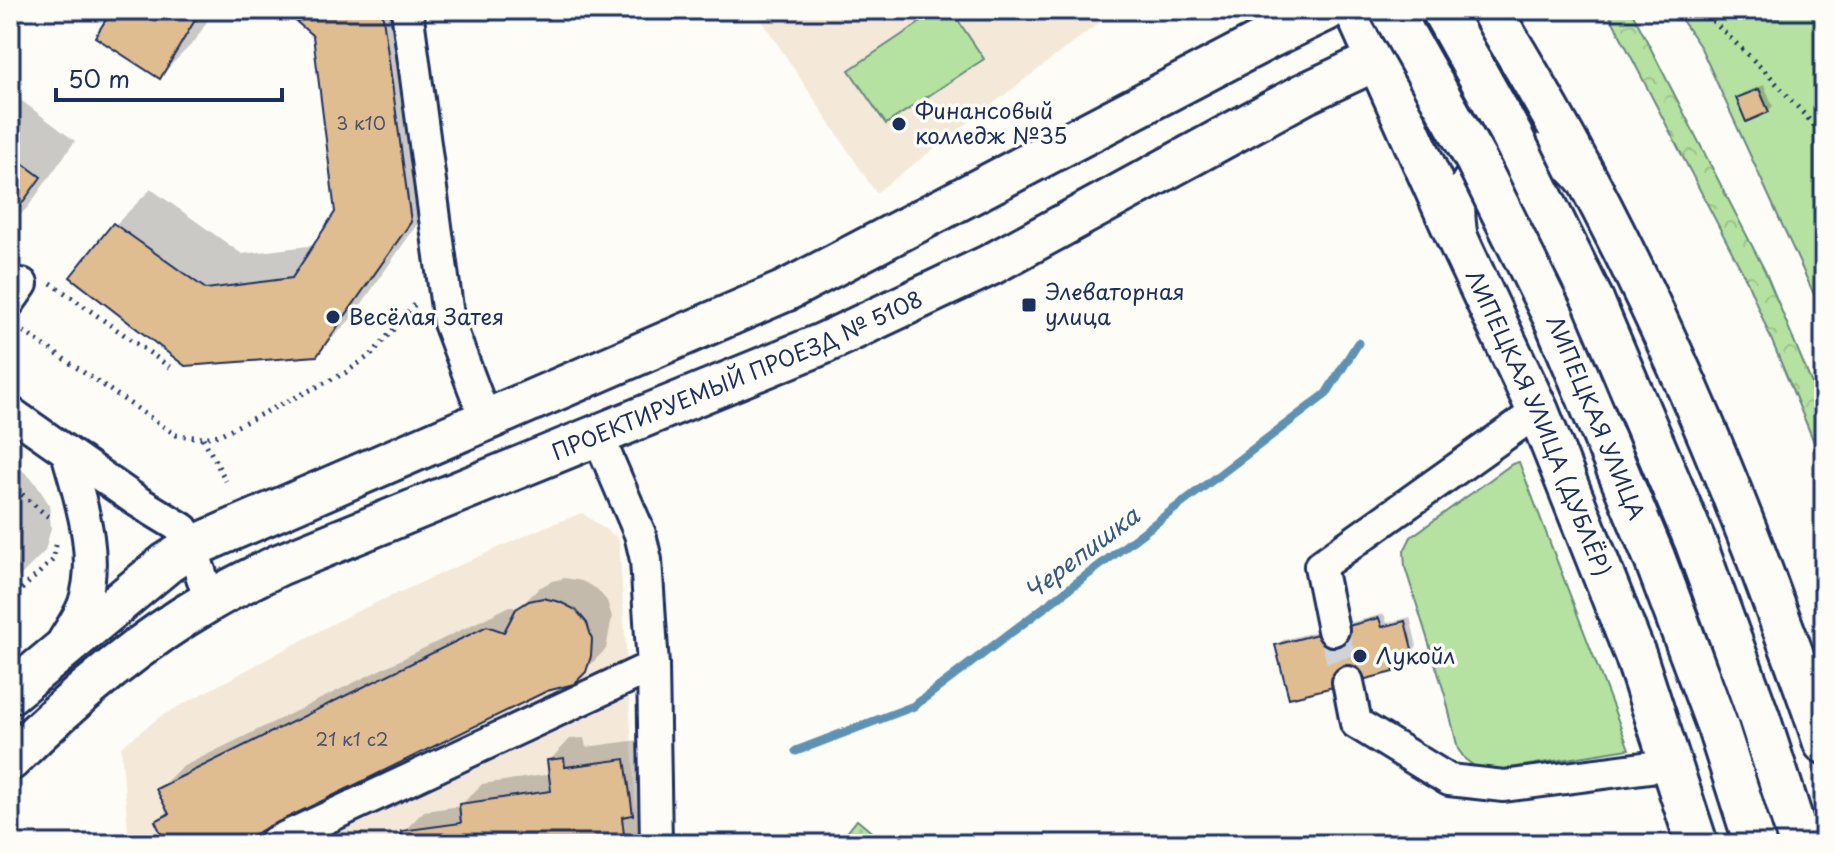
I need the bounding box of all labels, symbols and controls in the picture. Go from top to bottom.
scale bar [56,52,282,102]
text: 50 m [68,60,130,96]
place label: Финансовый колледж №35 [915,93,1067,151]
house number: 3 к10 [336,109,386,136]
marker: Финансовый колледж №35 [890,115,908,133]
street label: ЛИПЕЦКАЯ УЛИЦА (ДУБЛЁР) [1459,264,1620,581]
place label: Элеваторная улица [1045,274,1185,332]
street label: ПРОЕКТИРУЕМЫЙ ПРОЕЗД № 5108 [546,281,927,467]
marker: Элеваторная улица [1020,296,1038,314]
place label: Весёлая Затея [349,299,504,332]
marker: Весёлая Затея [324,308,342,326]
street label: ЛИПЕЦКАЯ УЛИЦА [1540,310,1655,524]
water label: Черепишка [1016,496,1147,608]
place label: Лукойл [1376,638,1455,671]
marker: Лукойл [1351,647,1369,665]
house number: 21 к1 с2 [315,725,389,752]

